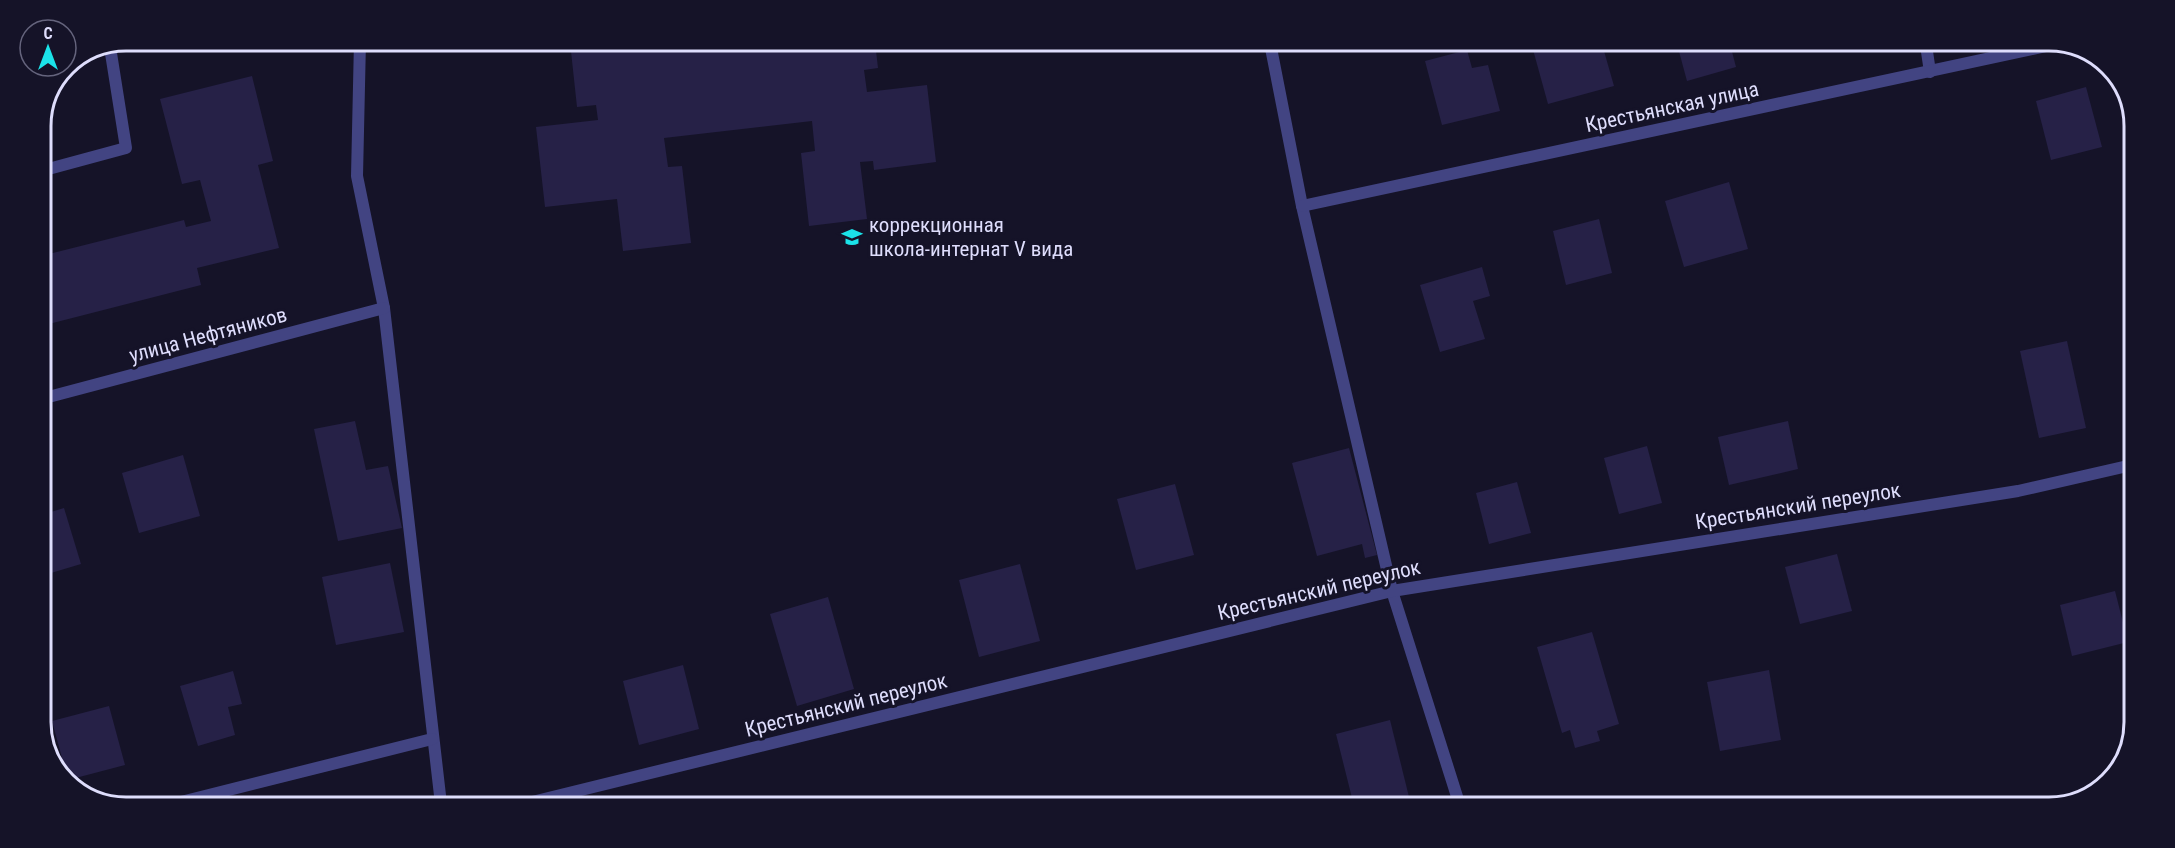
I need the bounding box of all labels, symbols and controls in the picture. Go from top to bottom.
north arrow [18,18,78,78]
text: С [43,24,53,43]
street label: Крестьянская улица [1583,77,1761,137]
place label: коррекционная школа-интернат V вида [869,213,1073,261]
school or university icon: коррекционная школа-интернат V вида [840,225,864,249]
street label: улица Нефтяников [127,302,289,368]
street label: Крестьянский переулок [1694,478,1902,534]
street label: Крестьянский переулок [1215,555,1423,625]
street label: Крестьянский переулок [742,668,950,742]

